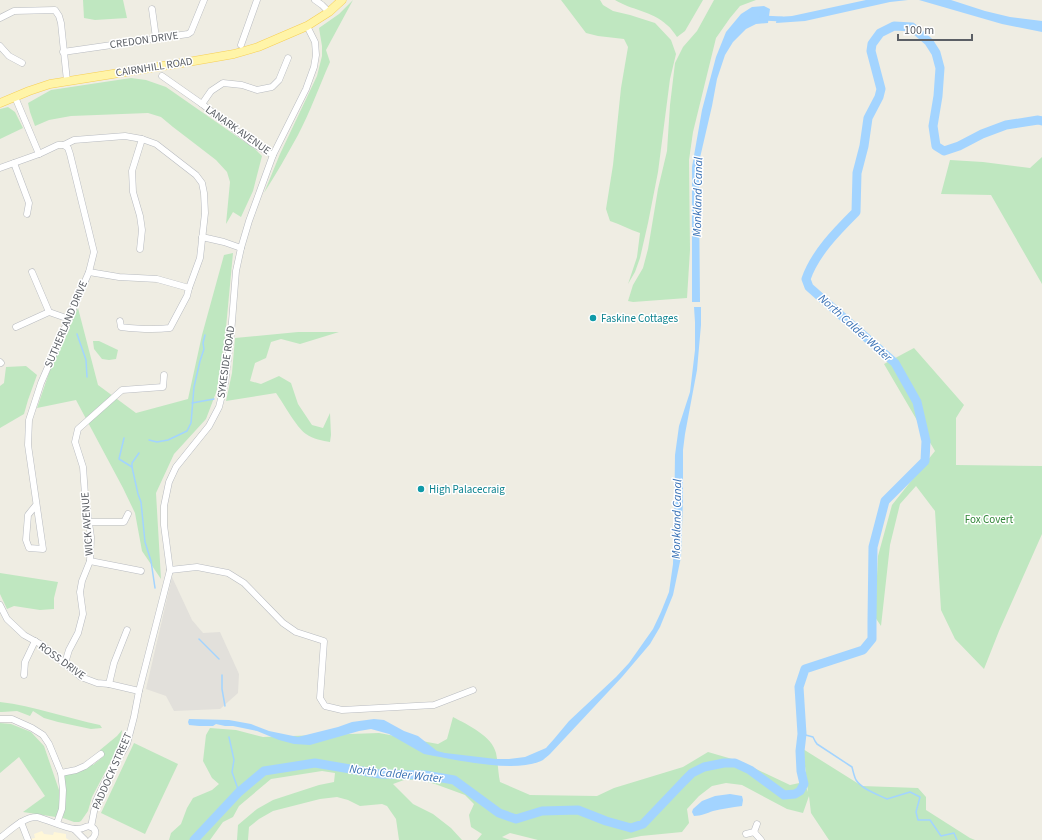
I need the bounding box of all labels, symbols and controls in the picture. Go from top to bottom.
scale bar [898,16,972,42]
text: 100 m [904,22,934,39]
street label: CREDON DRIVE [109,28,179,52]
street label: CAIRNHILL ROAD [114,53,194,80]
street label: LANARK AVENUE [202,102,274,158]
water label: Monkland Canal [689,157,707,237]
street label: SUTHERLAND DRIVE [41,278,91,370]
water label: North Calder Water [814,290,896,366]
place label: Faskine Cottages [601,311,678,326]
marker: Faskine Cottages [588,313,598,323]
street label: SYKESIDE ROAD [214,325,239,399]
water label: Monkland Canal [668,479,686,559]
place label: High Palacecraig [429,482,505,497]
marker: High Palacecraig [416,484,426,494]
street label: WICK AVENUE [77,492,97,556]
park label: Fox Covert [965,512,1014,527]
street label: ROSS DRIVE [35,639,89,683]
street label: PADDOCK STREET [88,730,136,812]
water label: North Calder Water [348,761,445,787]

